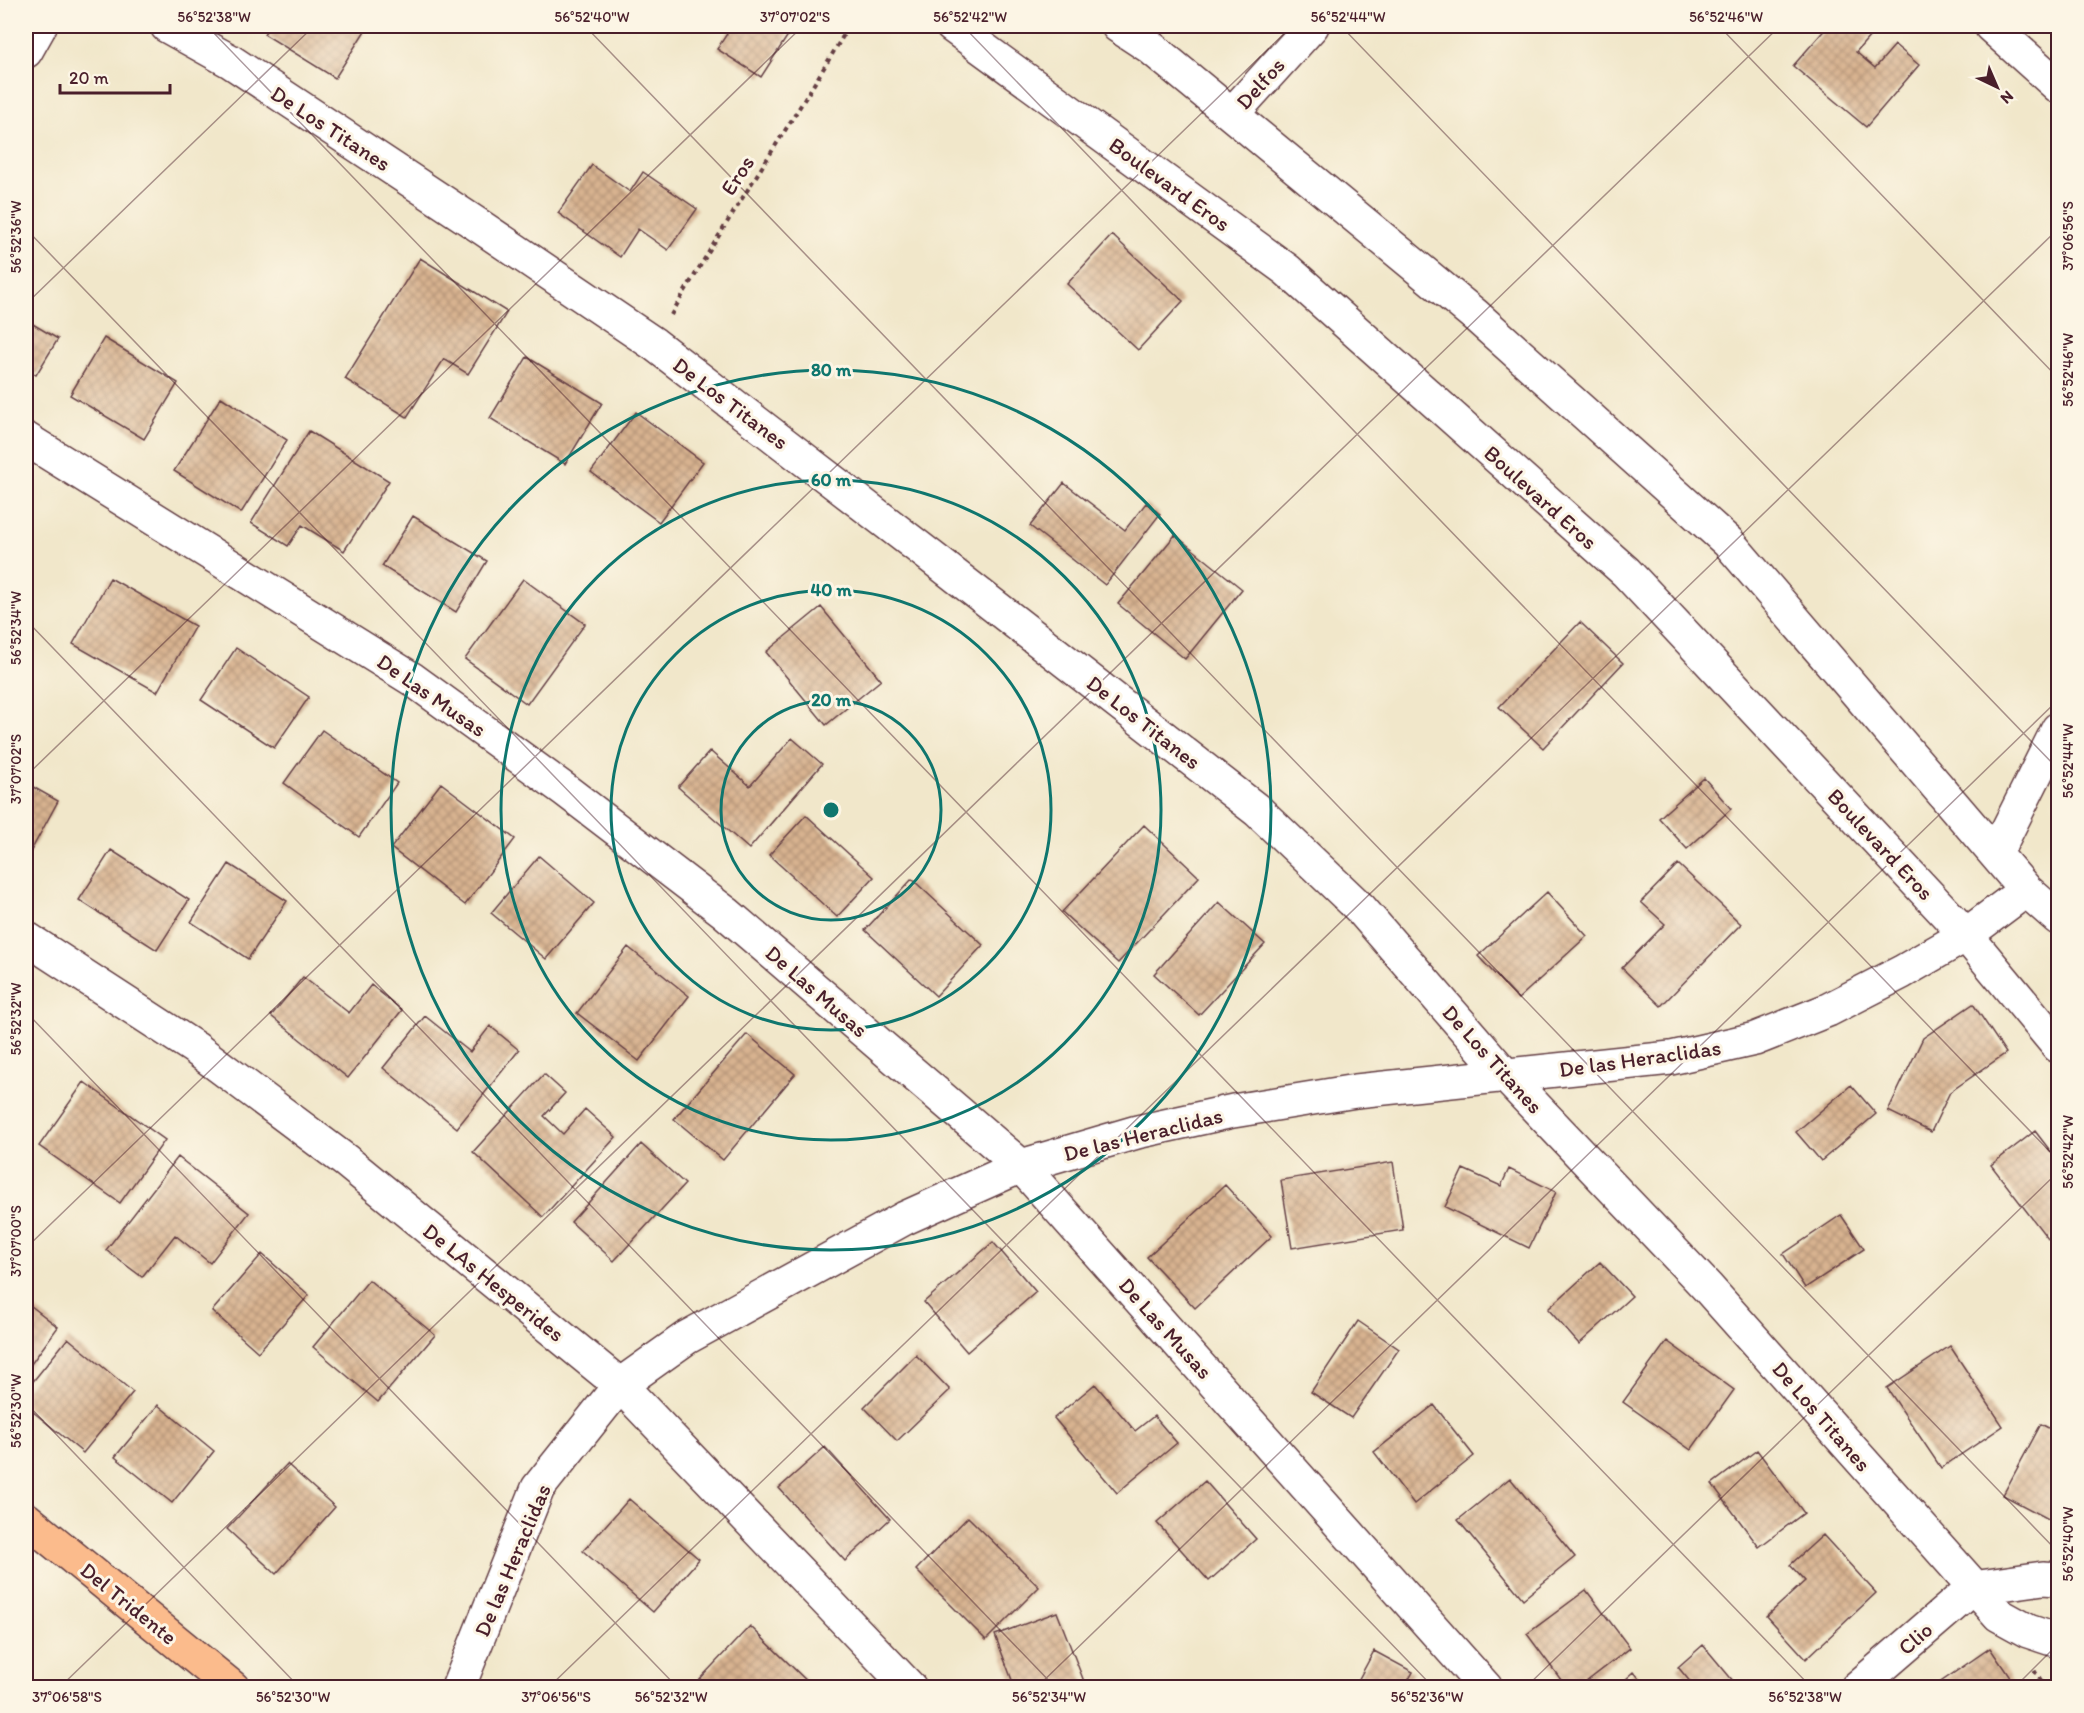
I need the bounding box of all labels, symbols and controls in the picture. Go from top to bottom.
text: 56°52'38"W [177,8,251,26]
text: 56°52'40"W [554,8,630,26]
text: 37°07'02"S [760,8,830,26]
text: 56°52'42"W [933,8,1007,26]
text: 56°52'44"W [1310,8,1386,26]
text: 56°52'46"W [1689,8,1763,26]
street label: Delfos [1230,52,1291,115]
scale bar [60,57,170,95]
north arrow [1967,57,2027,117]
text: 20 m [69,67,109,89]
street label: De Los Titanes [266,80,396,177]
text: N [1997,87,2018,108]
street label: Boulevard Eros [1104,131,1236,237]
street label: Eros [715,150,760,200]
text: 56°52'36"W [7,200,25,274]
text: 37°06'56"S [2059,201,2077,271]
text: 56°52'46"W [2059,333,2077,407]
street label: De Los Titanes [668,351,794,456]
text: 80 m [811,359,852,381]
street label: Boulevard Eros [1478,439,1603,555]
text: 60 m [811,469,852,491]
text: 40 m [810,579,852,601]
text: 56°52'34"W [7,591,25,665]
street label: De Las Musas [372,648,492,743]
street label: De Los Titanes [1081,669,1206,775]
text: 20 m [811,689,852,711]
text: 56°52'44"W [2059,723,2077,799]
text: 37°07'02"S [7,734,25,804]
street label: Boulevard Eros [1822,783,1939,906]
centre of rings [821,800,841,820]
street label: De Las Musas [760,939,874,1043]
text: 56°52'32"W [7,982,25,1056]
street label: De Los Titanes [1437,999,1549,1119]
street label: De las Heraclidas [1557,1034,1723,1083]
street label: De las Heraclidas [1061,1102,1226,1167]
text: 56°52'42"W [2059,1115,2077,1189]
text: 37°07'00"S [7,1205,25,1277]
street label: De LAs Hesperides [418,1217,570,1348]
street label: De Las Musas [1113,1272,1218,1385]
street label: De Los Titanes [1766,1356,1877,1477]
text: 56°52'30"W [7,1374,25,1448]
street label: De las Heraclidas [468,1480,557,1641]
text: 56°52'40"W [2059,1506,2077,1582]
street label: Del Tridente [75,1556,182,1650]
street label: Clio [1892,1616,1938,1661]
text: 37°06'58"S [32,1688,102,1706]
text: 56°52'30"W [256,1688,330,1706]
text: 37°06'56"S [521,1688,591,1706]
text: 56°52'32"W [634,1688,708,1706]
text: 56°52'34"W [1012,1688,1086,1706]
text: 56°52'36"W [1390,1688,1464,1706]
text: 56°52'38"W [1768,1688,1842,1706]

